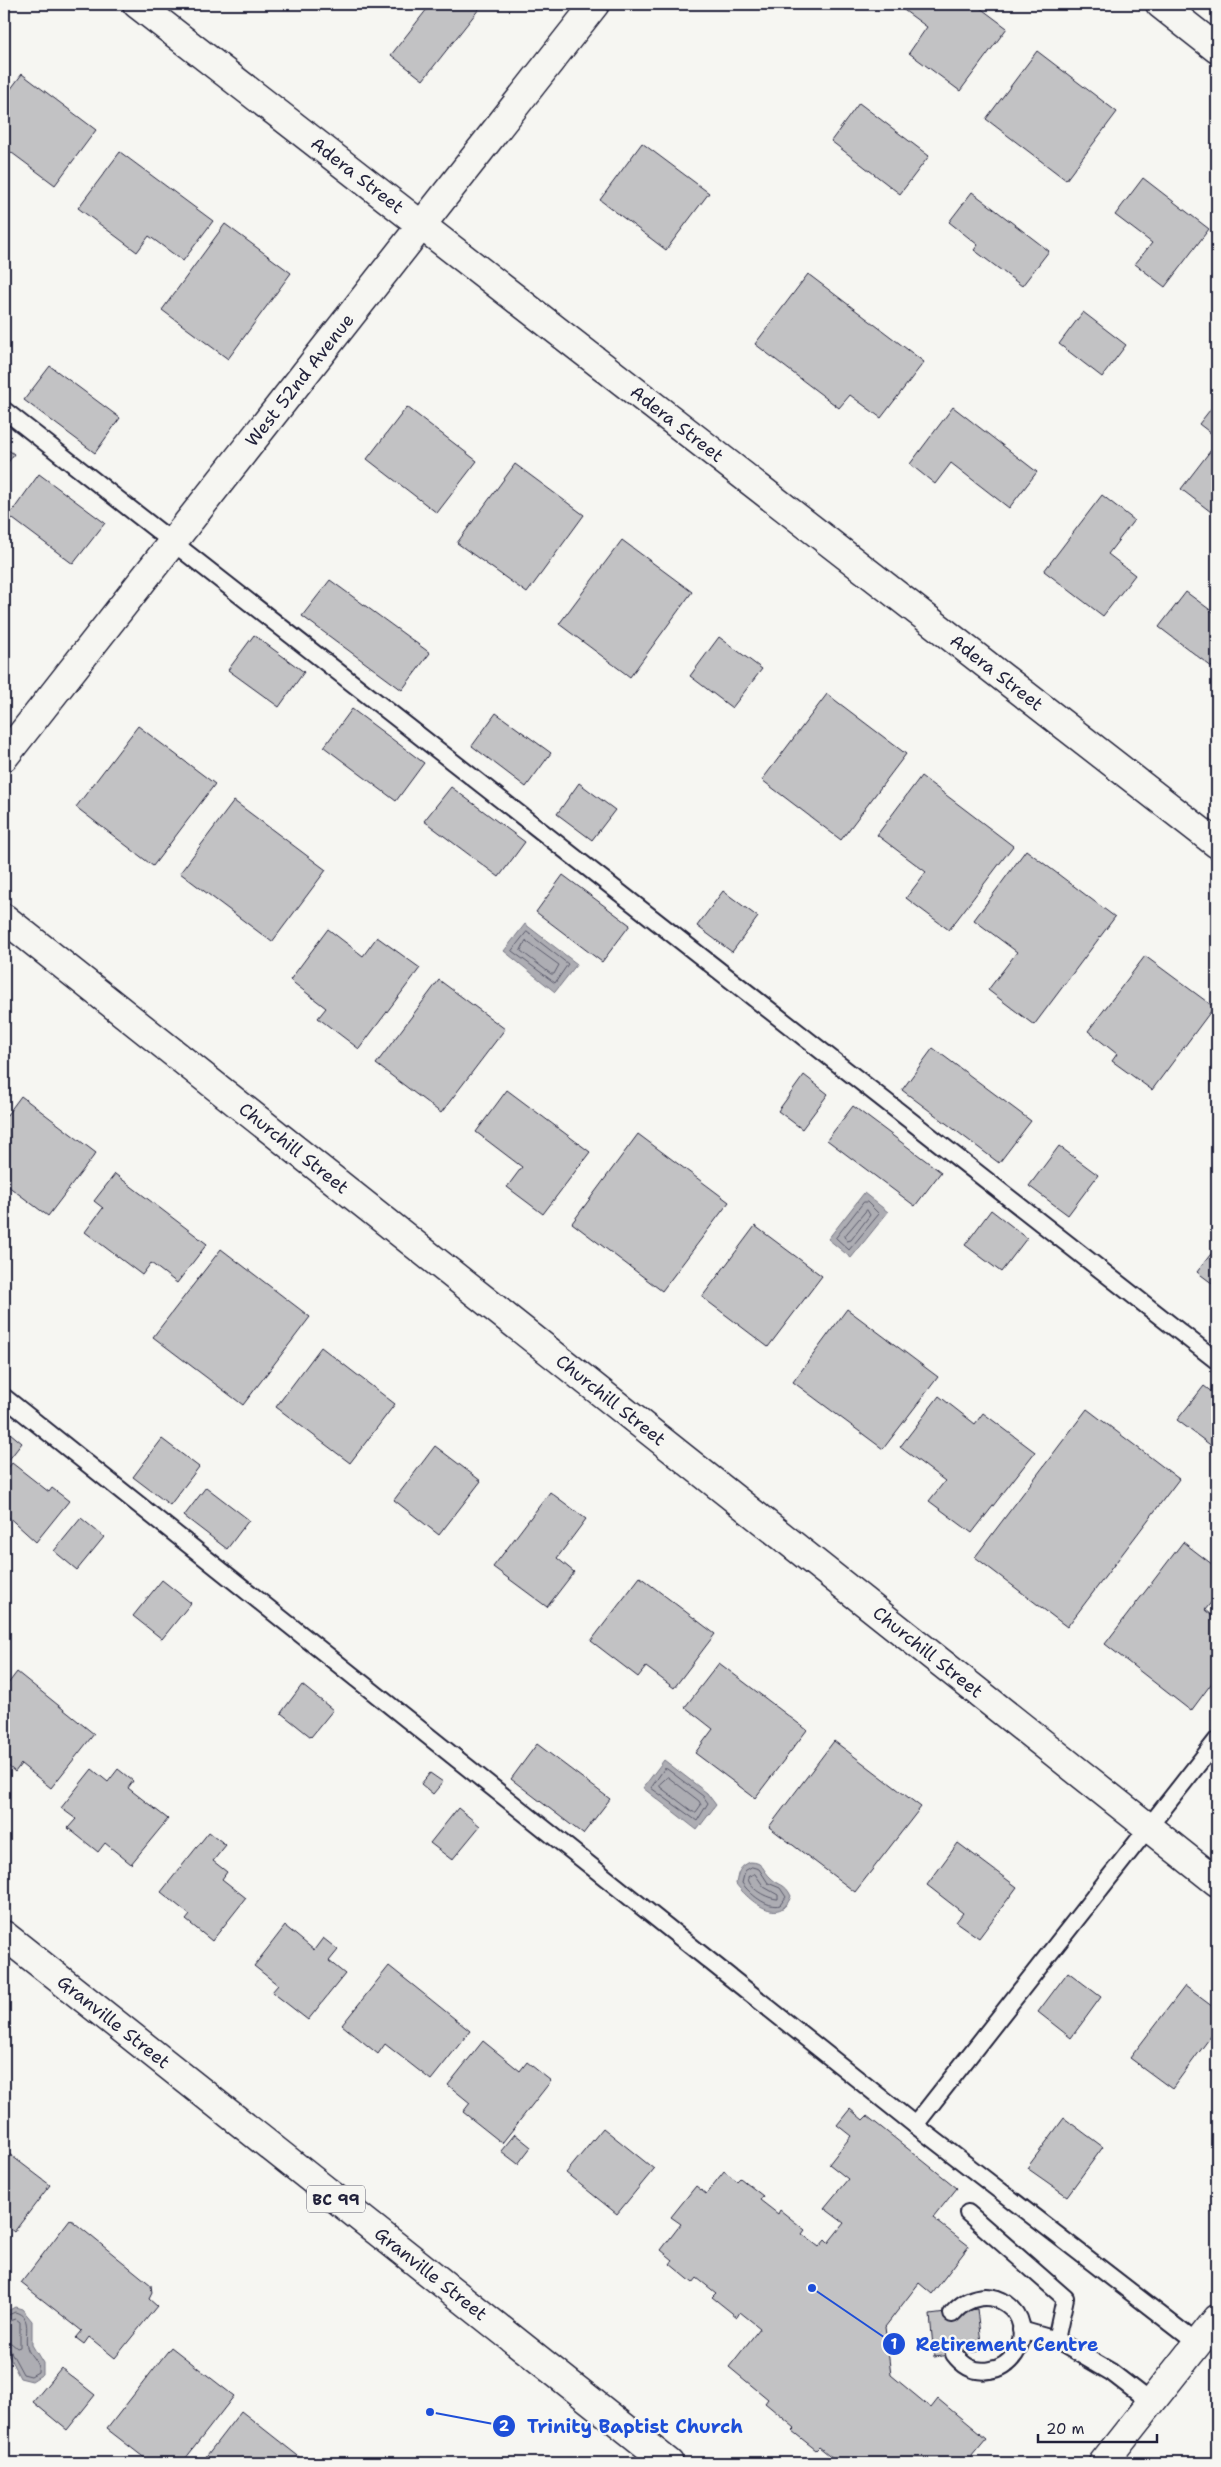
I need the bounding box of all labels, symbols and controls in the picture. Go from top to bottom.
street label: Adera Street [306,131,409,219]
street label: West 52nd Avenue [240,309,360,452]
street label: Adera Street [625,380,729,468]
street label: Adera Street [945,629,1048,716]
street label: Churchill Street [234,1097,354,1199]
street label: Churchill Street [551,1349,671,1451]
street label: Churchill Street [868,1601,988,1703]
street label: Granville Street [52,1970,175,2074]
road number: BC 99 [307,2186,365,2212]
street label: Granville Street [370,2222,492,2326]
callout: Retirement Centre [881,2327,1109,2361]
text: Retirement Centre [916,2332,1098,2357]
text: 1 [891,2334,898,2354]
callout: Trinity Baptist Church [492,2409,753,2443]
scale bar [1038,2412,1157,2444]
text: Trinity Baptist Church [527,2414,743,2439]
text: 2 [499,2416,510,2436]
text: 20 m [1046,2419,1085,2439]

